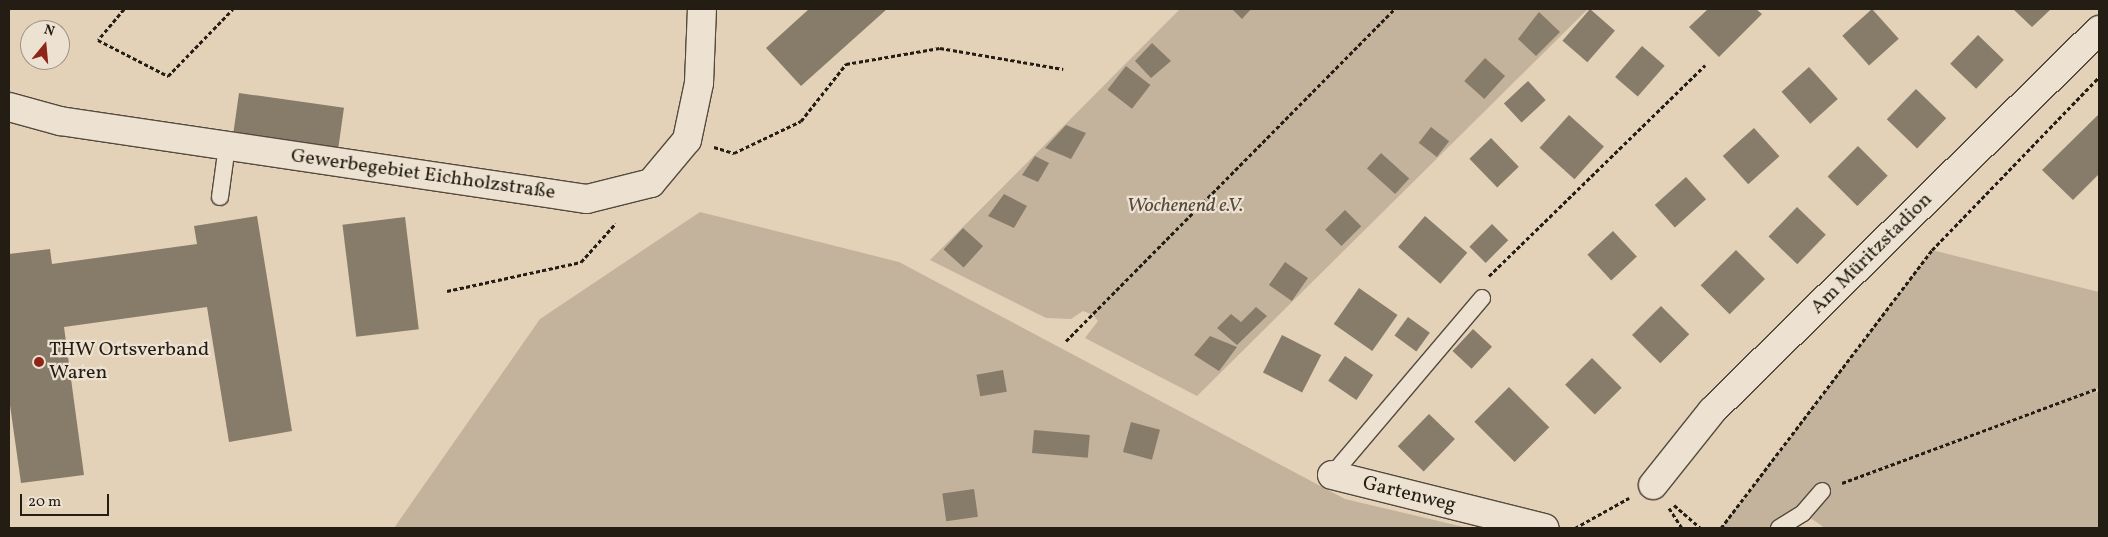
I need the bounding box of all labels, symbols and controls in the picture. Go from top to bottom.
north arrow [20,20,70,70]
text: N [42,21,57,42]
street label: Gewerbegebiet Eichholzstraße [289,145,557,205]
street label: Am Müritzstadion [1806,188,1938,320]
park label: Wochenend e.V. [1127,194,1243,218]
place label: THW Ortsverband Waren [49,339,210,386]
marker: THW Ortsverband Waren [33,356,45,368]
street label: Gartenweg [1360,472,1458,518]
scale bar [22,484,111,516]
text: 20 m [28,492,61,513]

